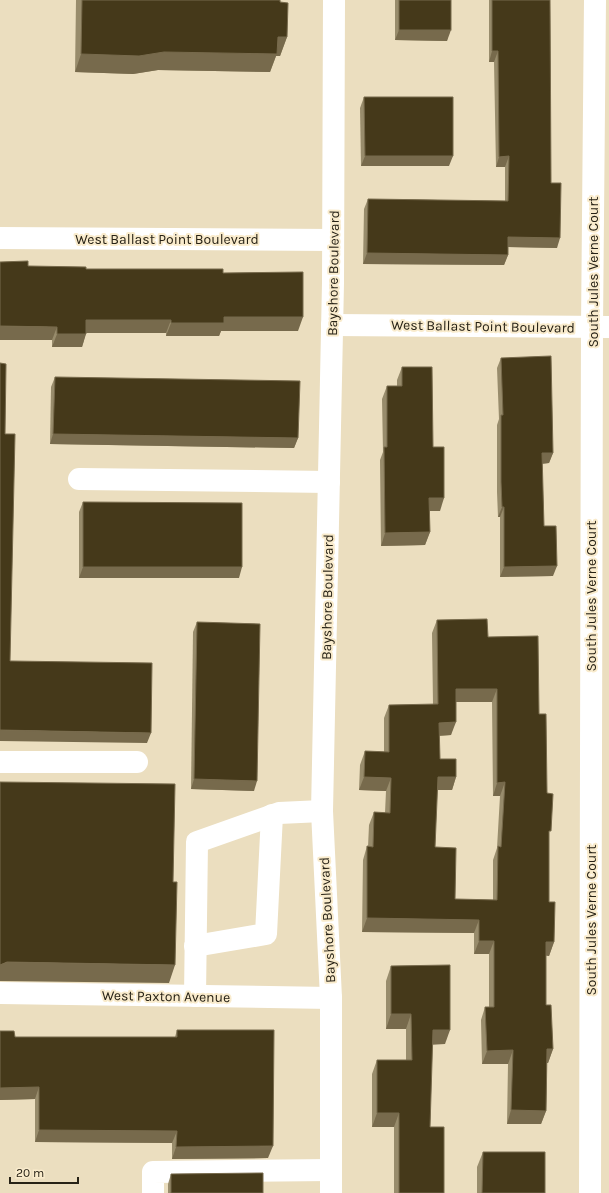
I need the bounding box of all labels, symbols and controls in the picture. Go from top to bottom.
street label: South Jules Verne Court [585,196,602,348]
street label: Bayshore Boulevard [324,210,343,336]
street label: West Ballast Point Boulevard [75,231,259,248]
street label: West Ballast Point Boulevard [391,316,575,337]
street label: South Jules Verne Court [583,520,600,672]
street label: Bayshore Boulevard [318,534,337,660]
street label: South Jules Verne Court [583,844,600,996]
street label: Bayshore Boulevard [316,857,339,983]
street label: West Paxton Avenue [102,987,230,1006]
scale bar [10,1159,78,1185]
text: 20 m [16,1166,44,1180]

